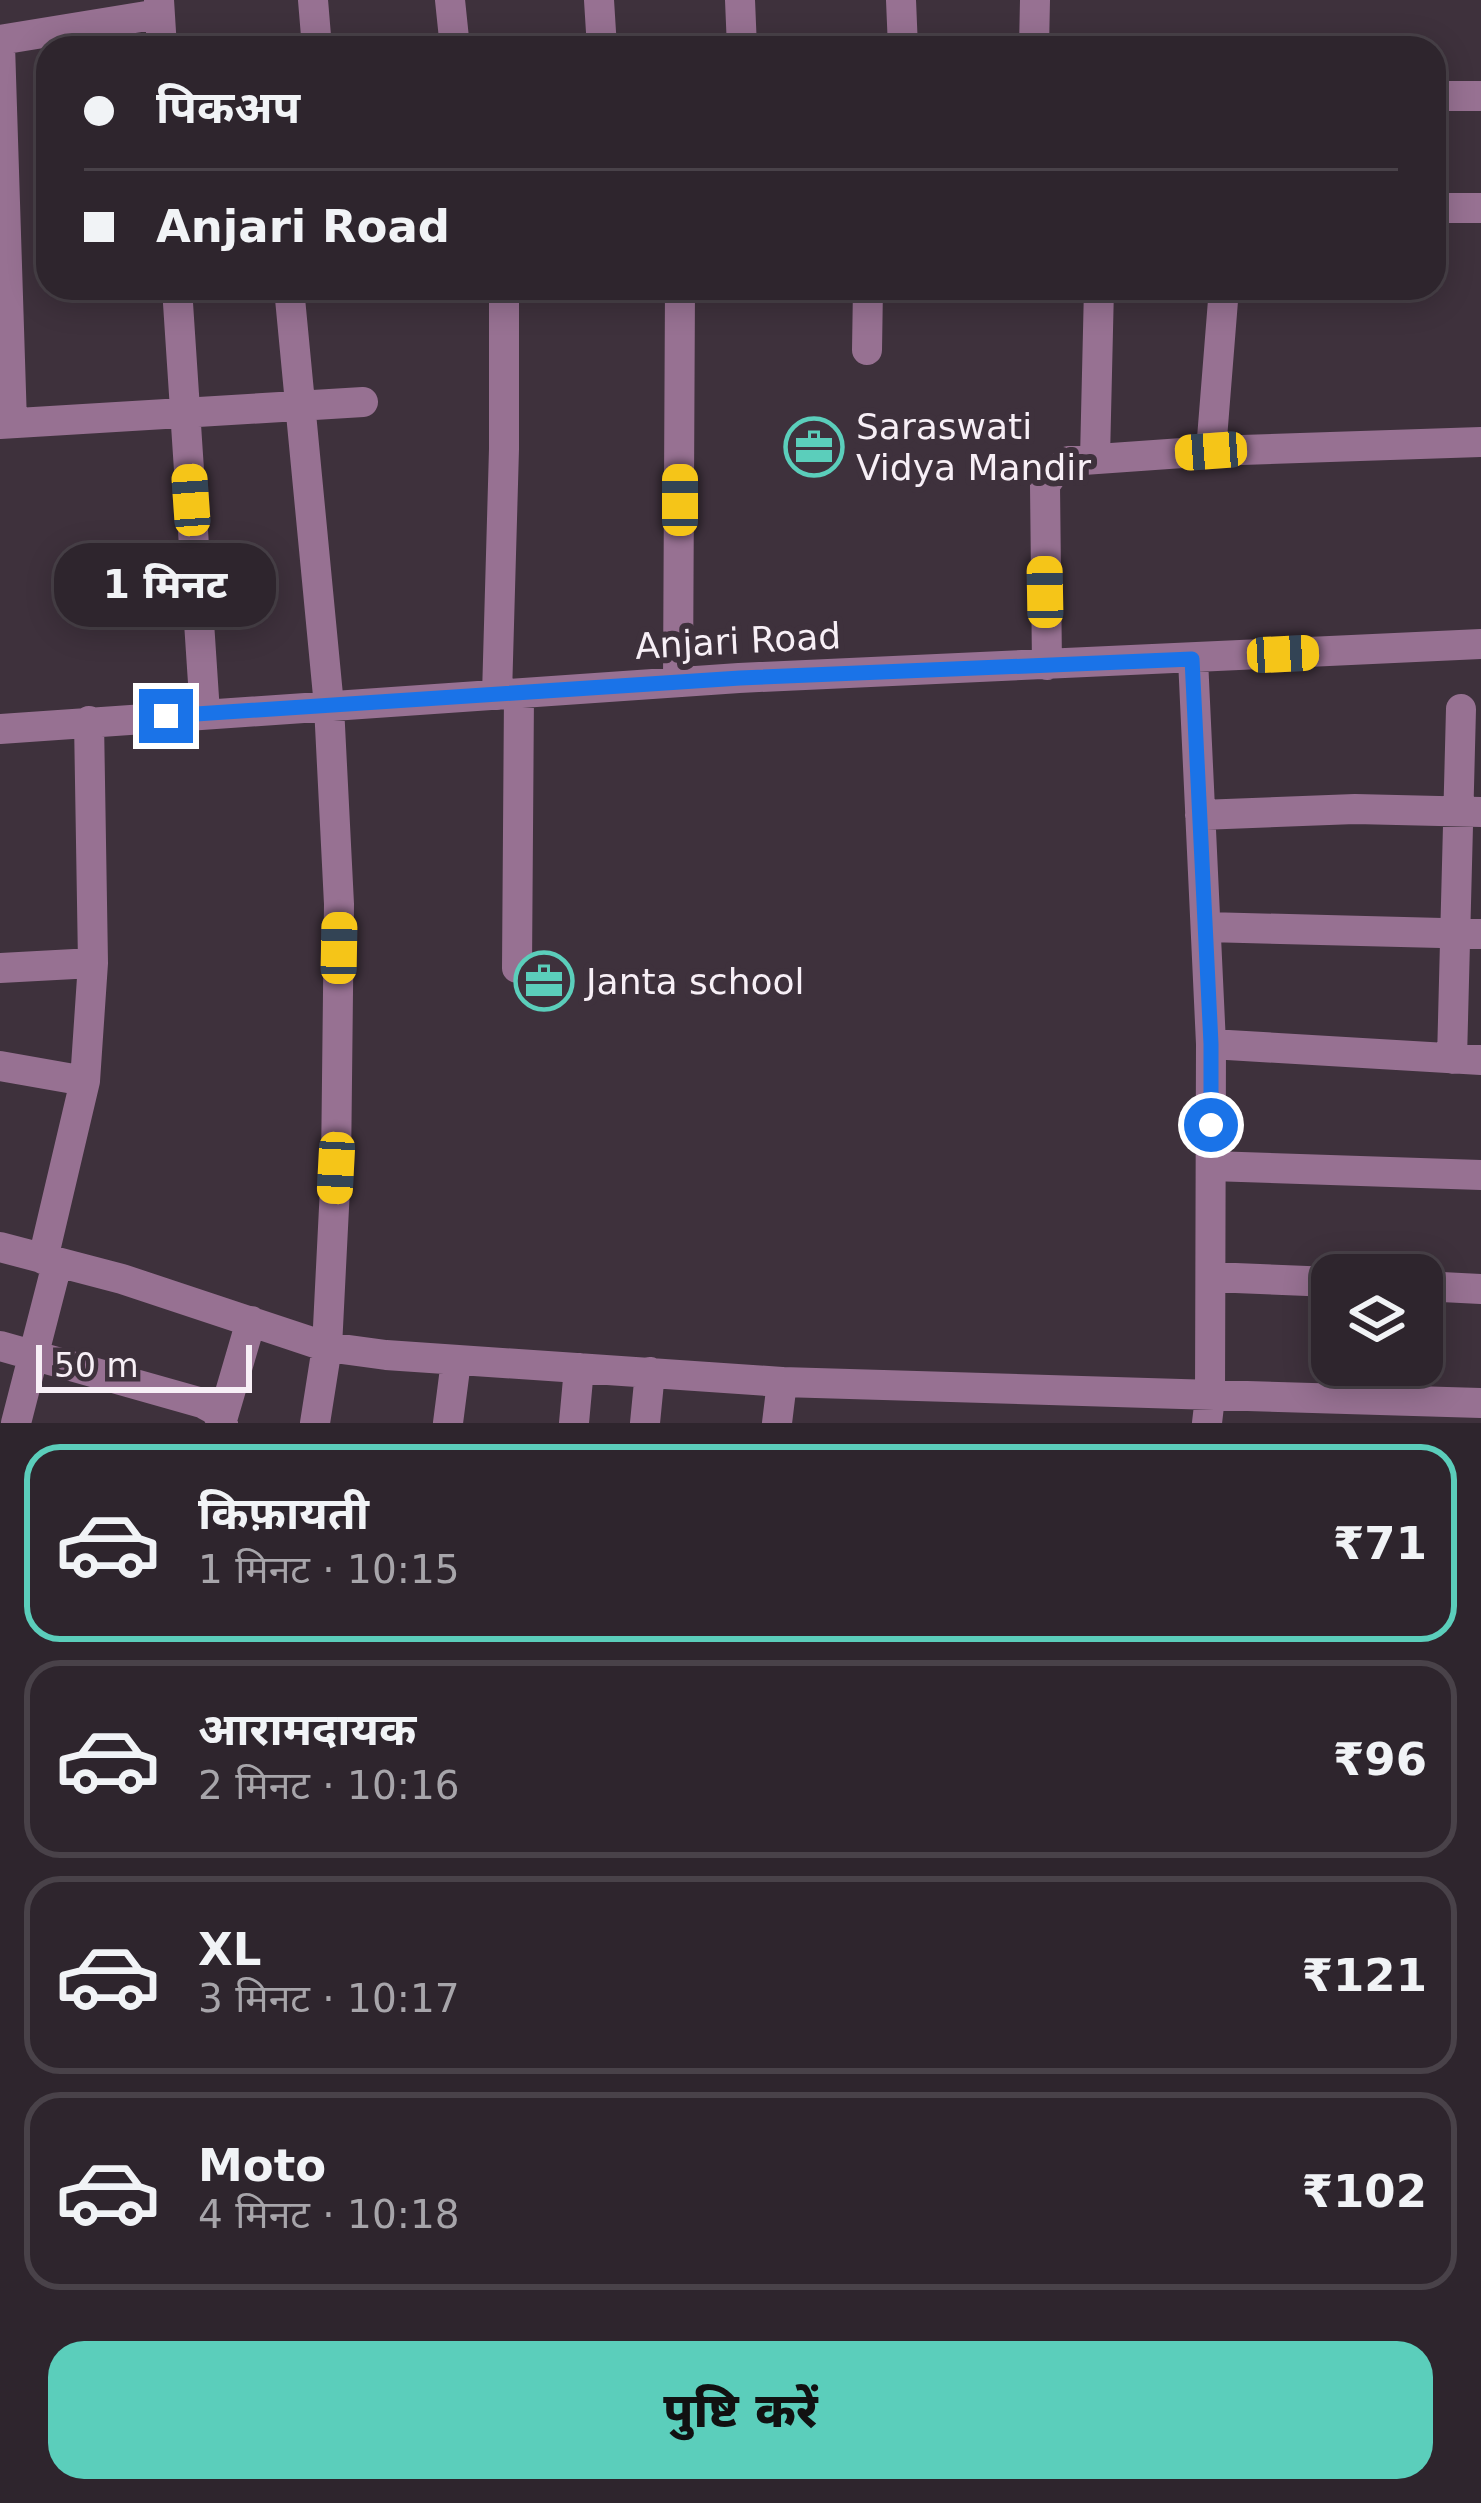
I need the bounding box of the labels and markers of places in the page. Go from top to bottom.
place label: Saraswati Vidya Mandir [856,406,1091,488]
office icon: Saraswati Vidya Mandir [783,416,845,478]
office icon: Janta school [513,950,575,1012]
place label: Janta school [584,961,805,1002]

